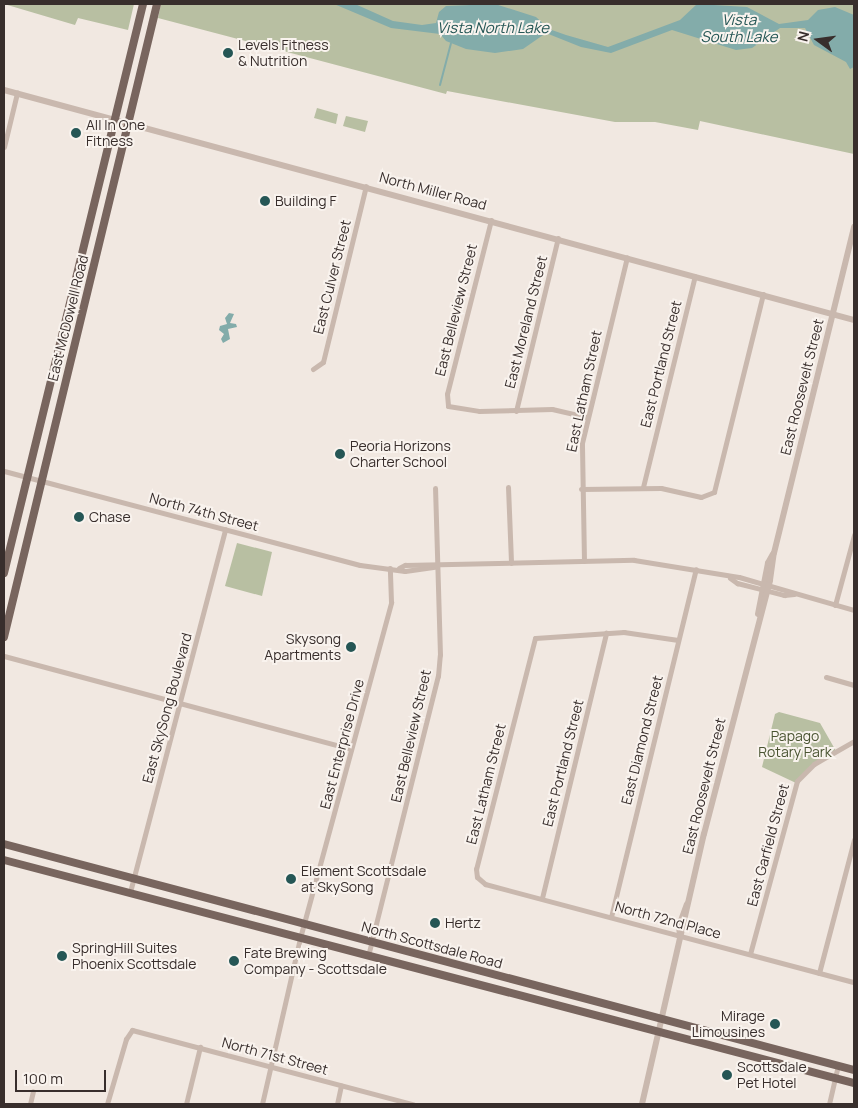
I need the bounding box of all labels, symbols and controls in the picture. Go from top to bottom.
water label: Vista South Lake [701,10,777,45]
north arrow [793,15,843,65]
water label: Vista North Lake [437,19,549,37]
text: N [793,29,813,43]
place label: Levels Fitness & Nutrition [238,37,329,70]
marker: Levels Fitness & Nutrition [222,47,234,59]
place label: All In One Fitness [86,117,145,150]
marker: All In One Fitness [70,127,82,139]
street label: North Miller Road [377,169,489,213]
place label: Building F [275,193,336,209]
marker: Building F [259,195,271,207]
street label: East Culver Street [310,218,354,336]
street label: East Belleview Street [431,242,481,378]
street label: East McDowell Road [44,253,92,383]
street label: East Moreland Street [501,254,551,390]
street label: East Portland Street [637,299,685,429]
street label: East Roosevelt Street [777,317,827,457]
street label: East Latham Street [563,329,605,453]
place label: Peoria Horizons Charter School [350,438,451,471]
marker: Peoria Horizons Charter School [334,448,346,460]
street label: North 74th Street [148,489,260,535]
place label: Chase [89,509,131,525]
marker: Chase [73,511,85,523]
street label: East SkySong Boulevard [139,631,195,785]
place label: Skysong Apartments [264,631,341,664]
marker: Skysong Apartments [345,641,357,653]
street label: East Belleview Street [388,668,434,804]
street label: East Diamond Street [618,674,666,806]
street label: East Enterprise Drive [317,677,367,811]
street label: East Portland Street [539,698,587,828]
street label: East Roosevelt Street [679,716,729,856]
street label: East Latham Street [463,722,509,846]
park label: Papago Rotary Park [758,728,832,760]
street label: East Garfield Street [744,782,792,908]
place label: Element Scottsdale at SkySong [301,863,426,896]
marker: Element Scottsdale at SkySong [285,873,297,885]
street label: North 72nd Place [613,898,723,942]
place label: Hertz [445,915,481,931]
marker: Hertz [429,917,441,929]
street label: North Scottsdale Road [360,918,504,972]
place label: SpringHill Suites Phoenix Scottsdale [72,940,196,972]
place label: Fate Brewing Company - Scottsdale [244,945,387,978]
marker: SpringHill Suites Phoenix Scottsdale [56,950,68,962]
marker: Fate Brewing Company - Scottsdale [228,955,240,967]
place label: Mirage Limousines [692,1008,765,1040]
marker: Mirage Limousines [769,1018,781,1030]
street label: North 71st Street [220,1034,330,1078]
place label: Scottsdale Pet Hotel [737,1059,807,1092]
scale bar [18,1060,109,1092]
text: 100 m [23,1068,63,1089]
marker: Scottsdale Pet Hotel [721,1069,733,1081]

